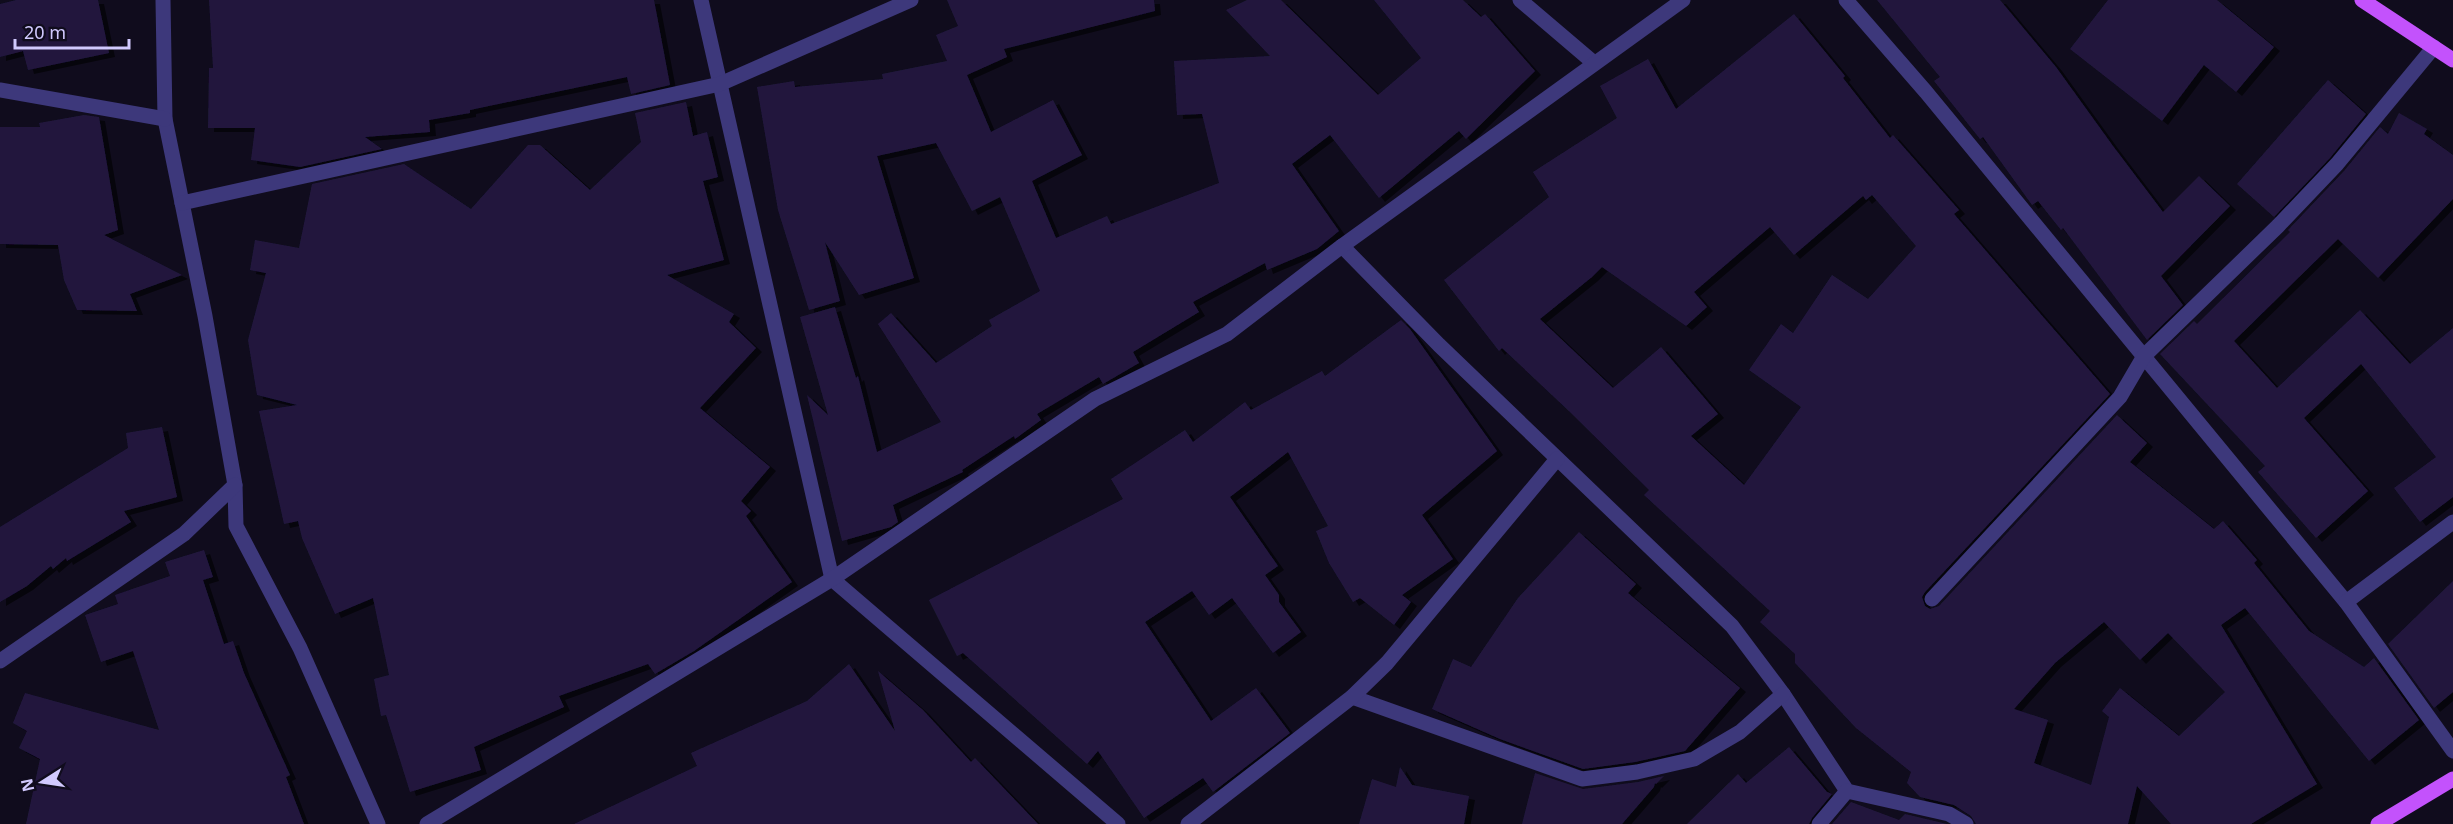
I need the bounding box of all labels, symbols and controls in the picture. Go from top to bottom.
scale bar [15,12,129,50]
text: 20 m [24,20,66,44]
north arrow [12,752,72,812]
text: N [15,776,39,794]

